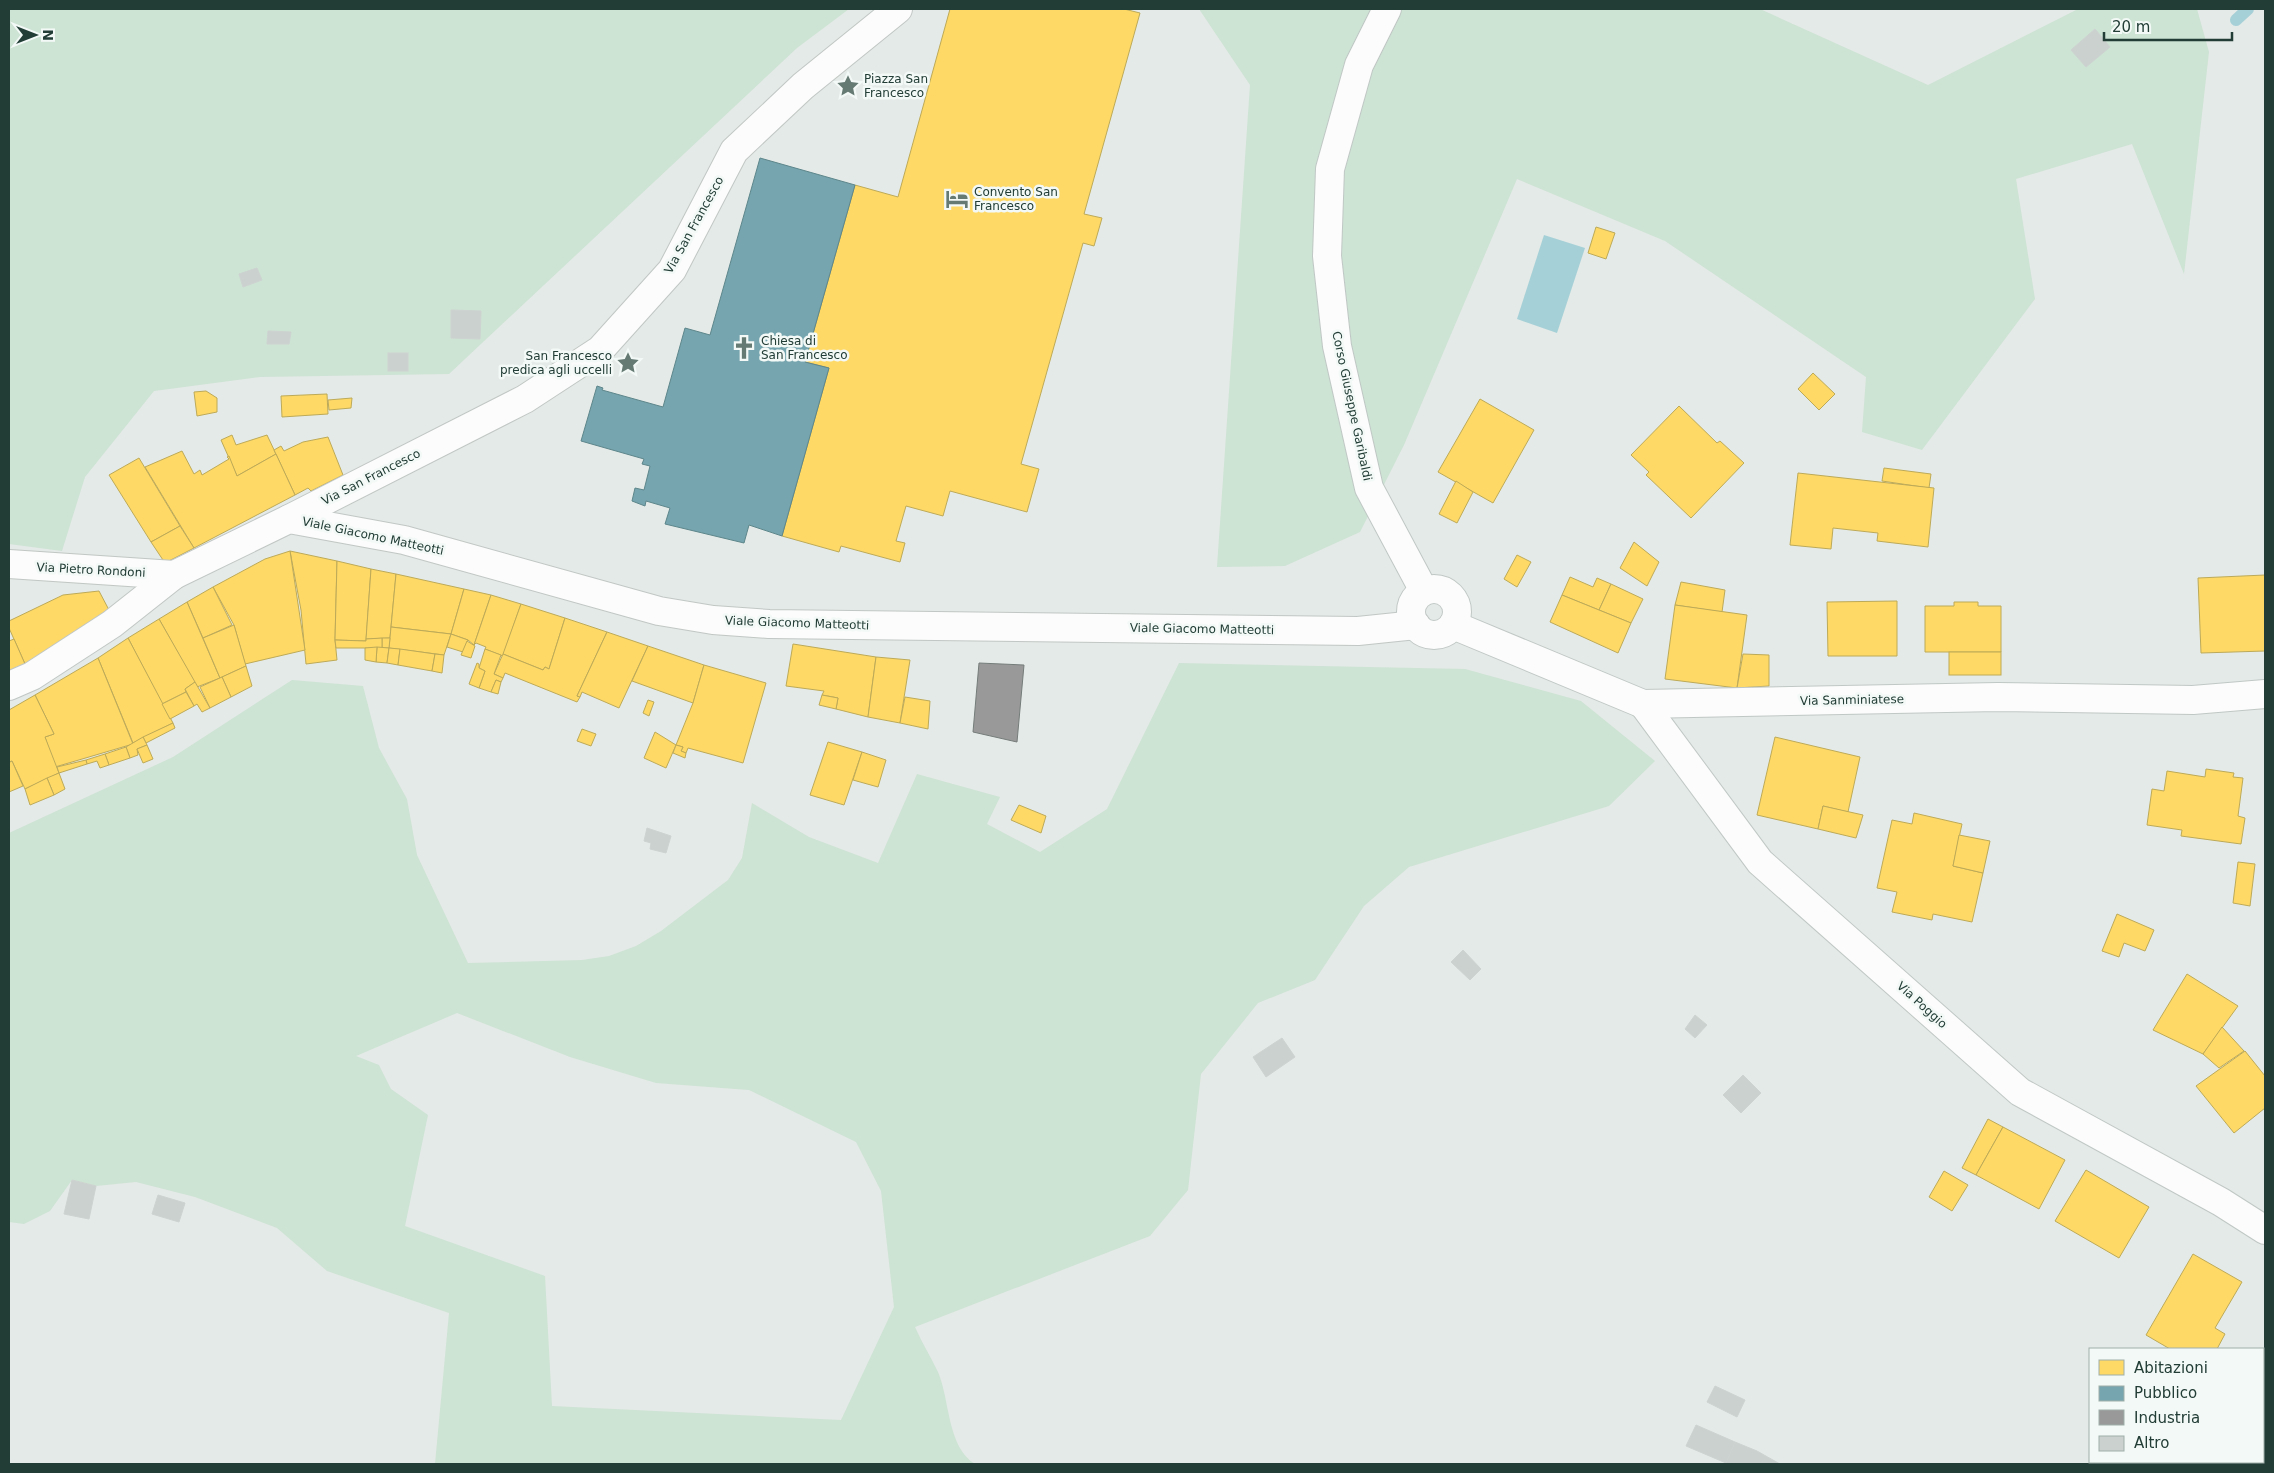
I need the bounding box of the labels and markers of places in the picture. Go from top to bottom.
place label: Piazza San Francesco [864,72,928,100]
place icon: Piazza San Francesco [835,73,861,99]
place label: Convento San Francesco [974,185,1058,213]
hotel icon: Convento San Francesco [944,186,970,212]
place label: Chiesa di San Francesco [761,334,847,362]
church icon: Chiesa di San Francesco [731,335,757,361]
place label: San Francesco predica agli uccelli [500,349,612,377]
place icon: San Francesco predica agli uccelli [615,350,641,376]

